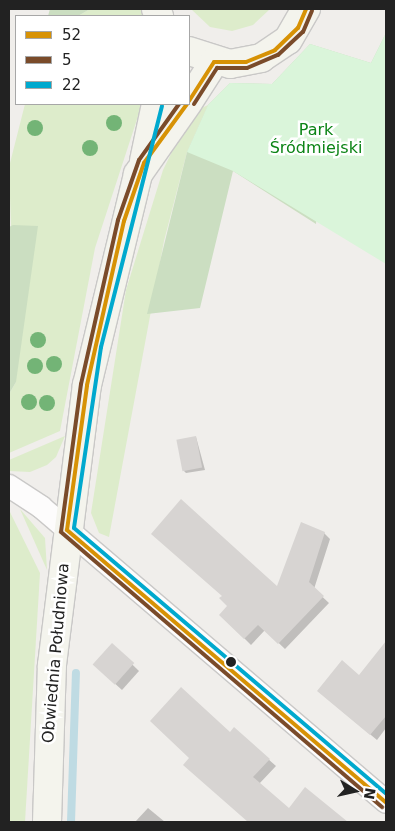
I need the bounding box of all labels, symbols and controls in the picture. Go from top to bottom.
legend [15,15,190,105]
text: 52 [62,26,81,44]
text: 5 [62,51,72,69]
text: 22 [62,76,81,94]
park label: Park Śródmiejski [270,120,362,158]
street label: Obwiednia Południowa [39,562,73,744]
unlabelled marker [226,657,236,667]
north arrow [330,766,380,816]
text: N [361,786,379,801]

